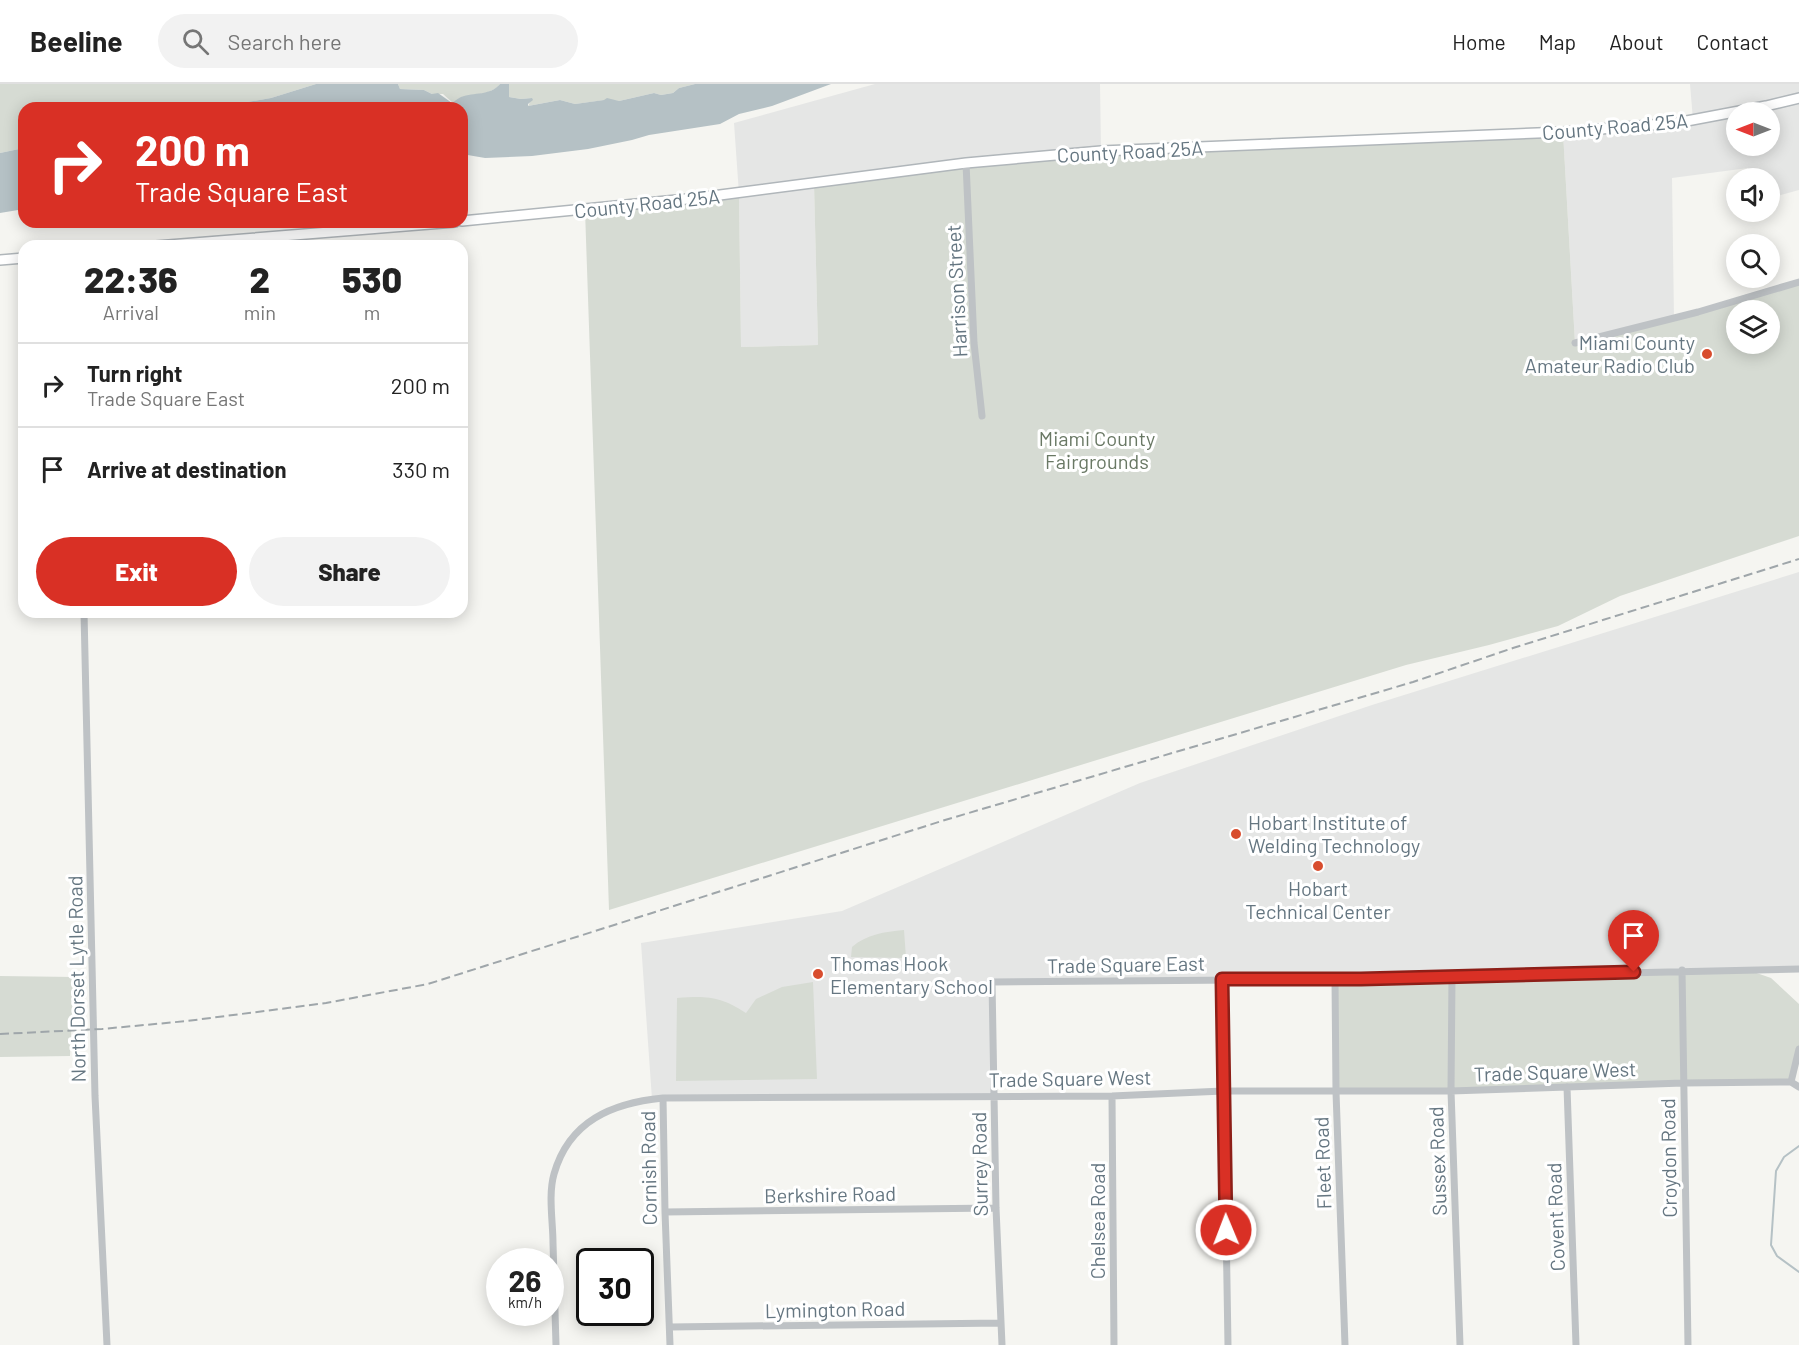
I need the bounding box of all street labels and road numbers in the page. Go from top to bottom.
street label: County Road 25A [1541,108,1689,144]
street label: County Road 25A [1056,135,1204,167]
street label: County Road 25A [573,183,721,223]
street label: Harrison Street [941,224,971,358]
street label: North Dorset Lytle Road [62,875,90,1083]
street label: Trade Square East [1047,951,1205,977]
street label: Trade Square West [1473,1056,1637,1086]
street label: Trade Square West [988,1065,1152,1091]
street label: Croydon Road [1655,1098,1681,1218]
street label: Sussex Road [1423,1106,1451,1216]
street label: Cornish Road [635,1110,661,1226]
street label: Surrey Road [966,1111,992,1217]
street label: Fleet Road [1308,1116,1336,1210]
street label: Covent Road [1541,1162,1569,1272]
street label: Chelsea Road [1085,1163,1109,1279]
street label: Berkshire Road [764,1181,896,1207]
street label: Lymington Road [765,1296,905,1322]

